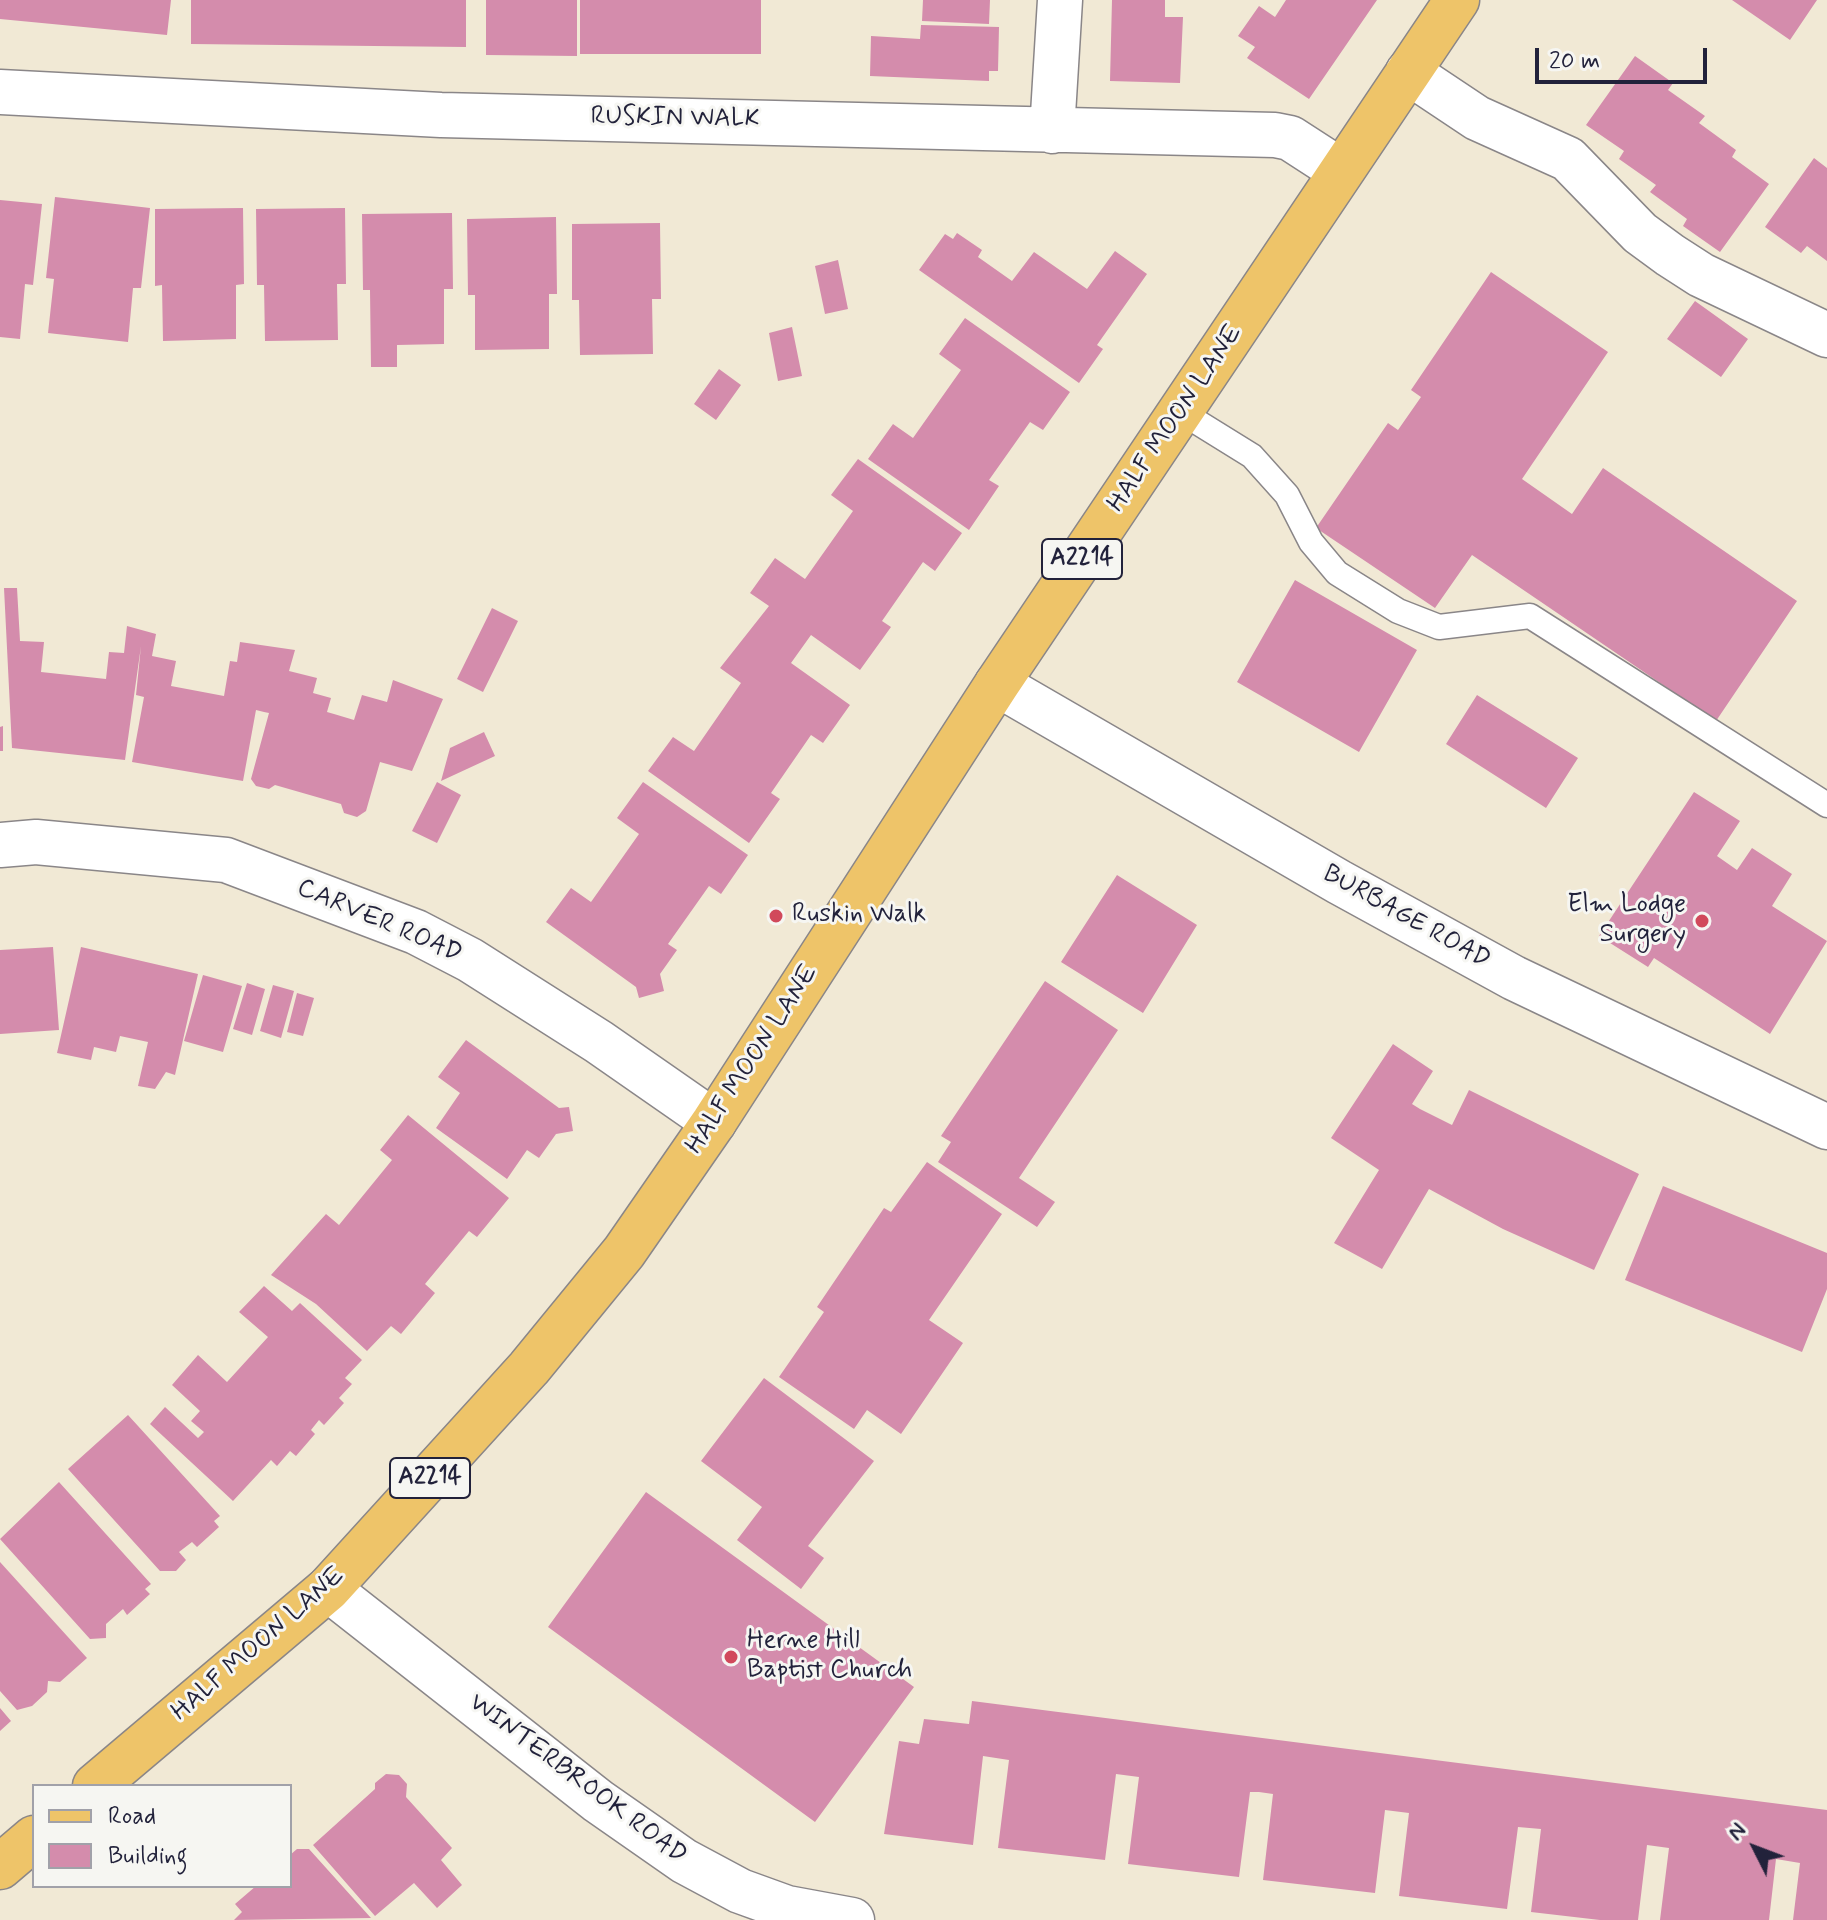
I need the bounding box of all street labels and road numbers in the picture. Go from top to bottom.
street label: RUSKIN WALK [590,102,760,136]
street label: HALF MOON LANE [1102,319,1250,519]
road number: A2214 [1042,539,1122,579]
street label: BURBAGE ROAD [1317,859,1495,977]
street label: CARVER ROAD [292,873,466,971]
street label: HALF MOON LANE [680,960,826,1160]
road number: A2214 [390,1458,470,1498]
street label: HALF MOON LANE [166,1561,352,1729]
street label: WINTERBROOK ROAD [462,1688,692,1872]

